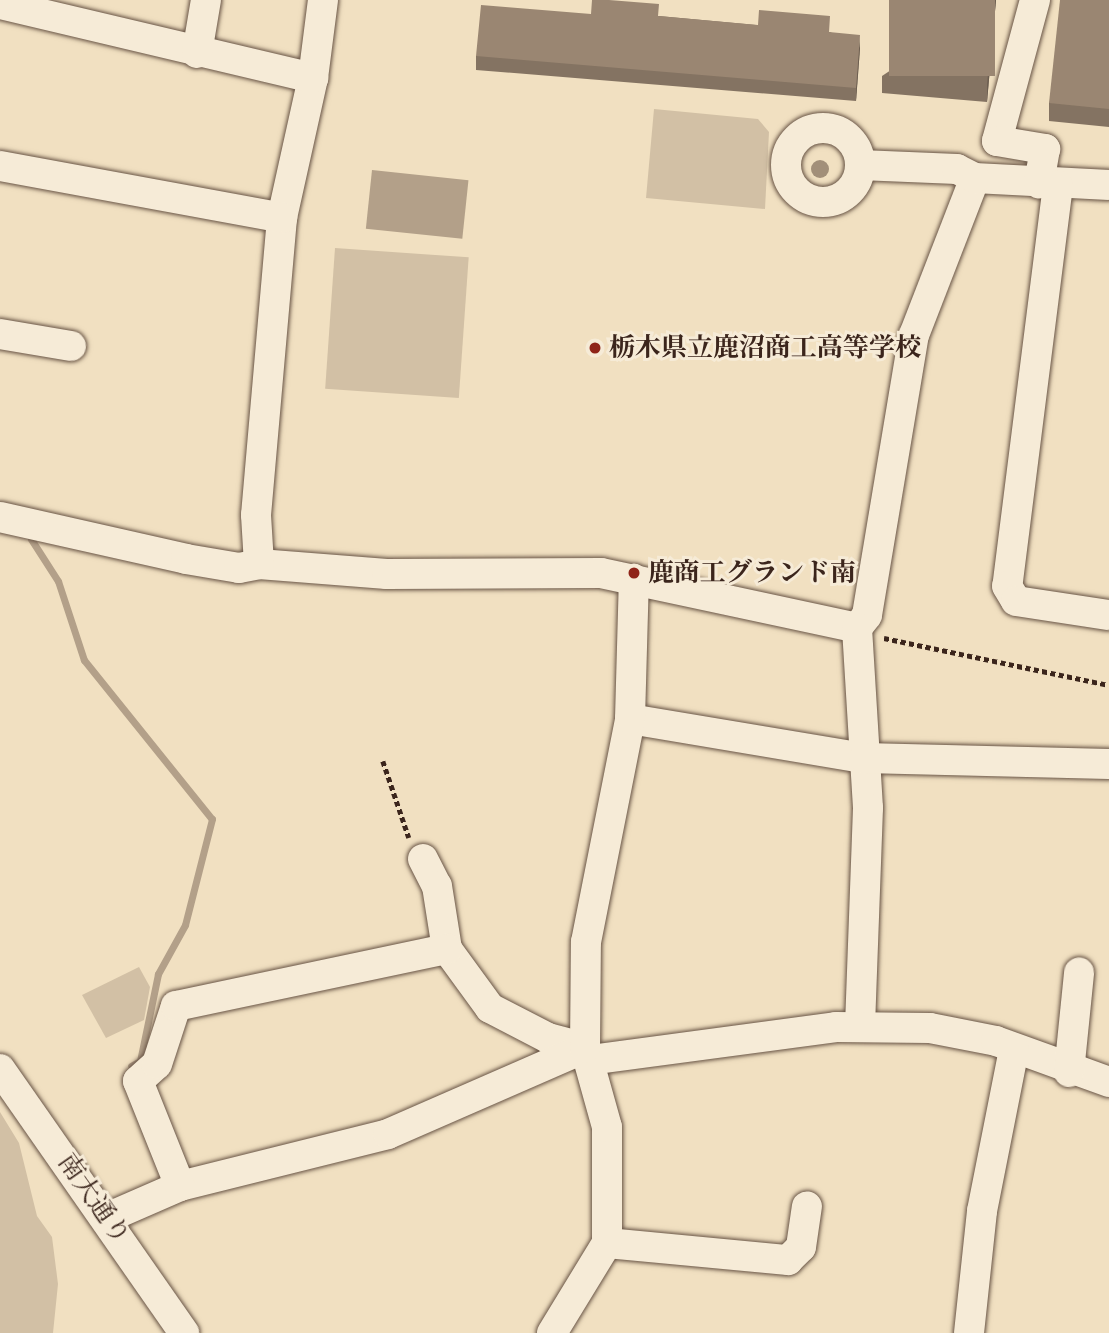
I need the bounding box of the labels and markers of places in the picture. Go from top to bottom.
place label: 栃木県立鹿沼商工高等学校 [609,332,921,364]
marker: 栃木県立鹿沼商工高等学校 [587,340,603,356]
place label: 鹿商工グランド南 [648,557,856,589]
marker: 鹿商工グランド南 [626,565,642,581]

